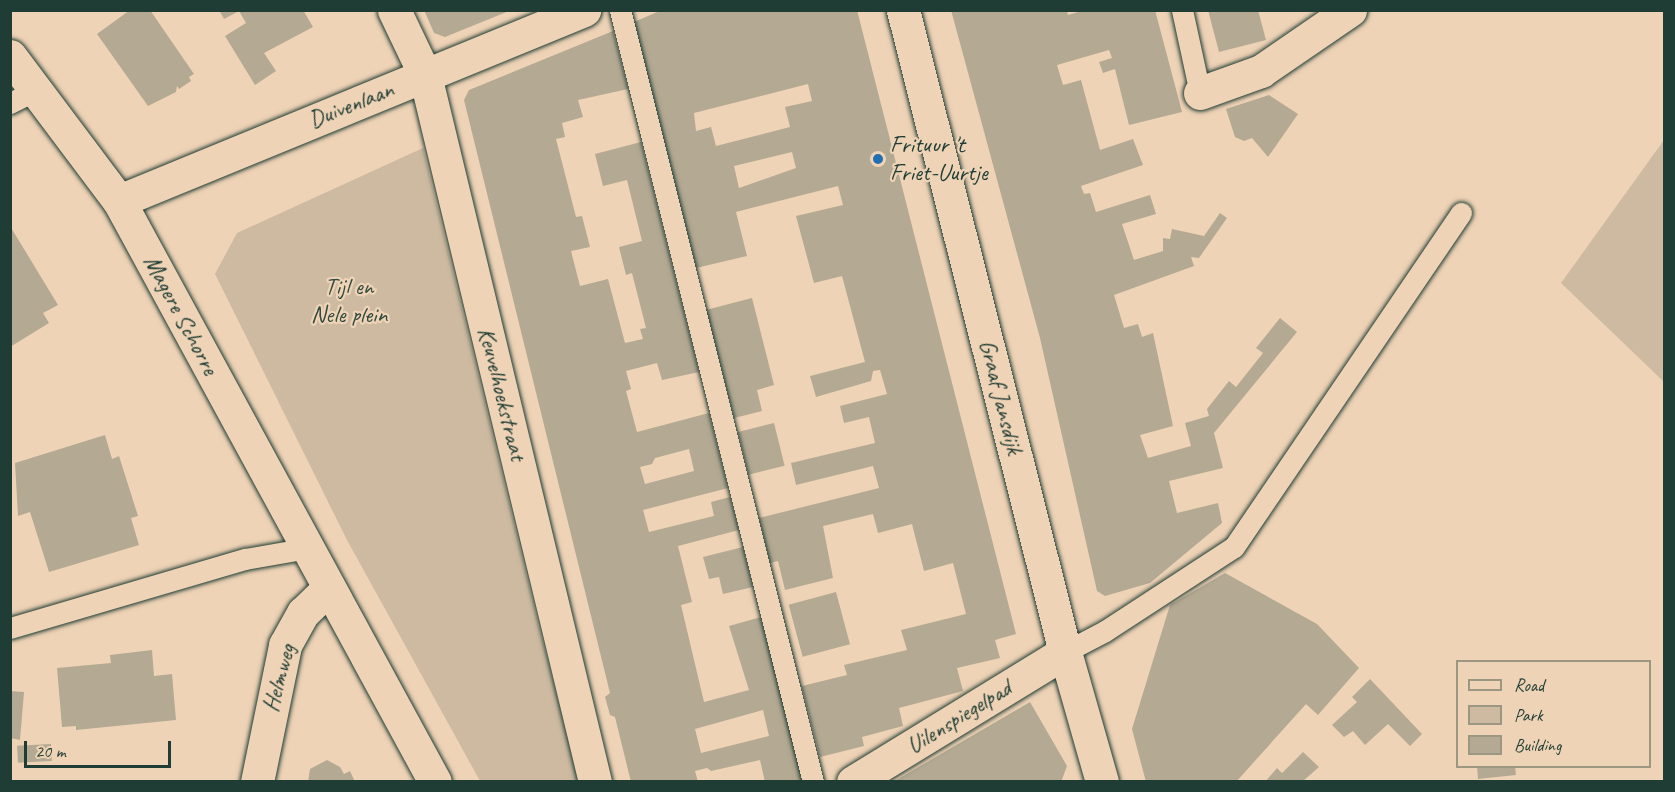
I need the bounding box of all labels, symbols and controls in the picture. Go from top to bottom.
street label: Duivenlaan [304,75,398,135]
place label: Frituur 't Friet-Uurtje [890,131,987,187]
marker: Frituur 't Friet-Uurtje [871,152,885,166]
street label: Magere Schorre [138,251,224,379]
park label: Tijl en Nele plein [311,273,387,329]
street label: Keuvelhoekstraat [472,324,532,464]
street label: Graaf Jansdijk [973,337,1029,457]
street label: Helmweg [256,641,302,715]
legend [1456,660,1651,768]
street label: Uilenspiegelpad [901,674,1017,760]
text: Road [1514,674,1544,696]
text: Park [1514,704,1543,726]
scale bar [27,729,174,767]
text: Building [1514,734,1561,756]
text: 20 m [35,740,66,762]

